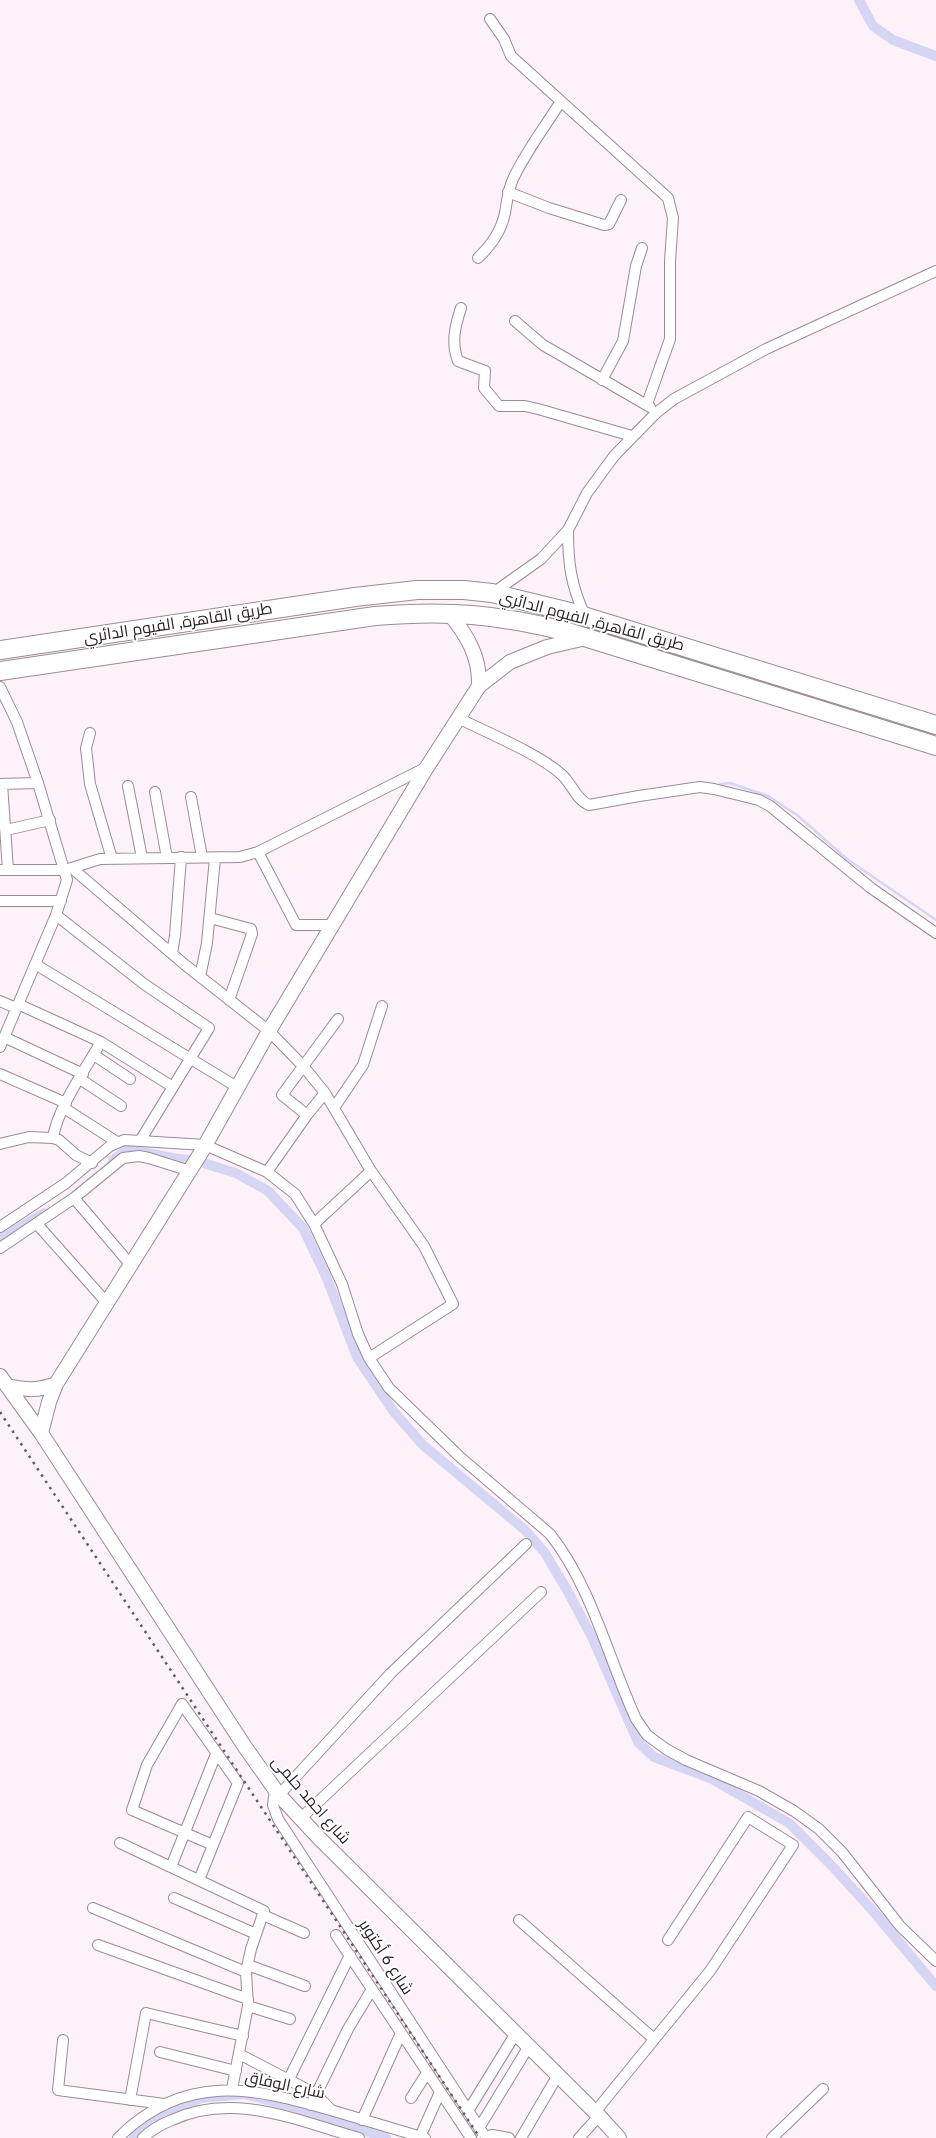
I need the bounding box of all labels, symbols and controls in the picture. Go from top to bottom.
street label: طريق القاهرة, الفيوم الدائري [497,587,687,655]
street label: طريق القاهرة, الفيوم الدائري [82,599,274,647]
street label: شارع احمد حلمى [268,1752,354,1848]
street label: شارع 6 أكتوبر [355,1916,417,1998]
street label: شارع الوفاق [243,2067,327,2103]

